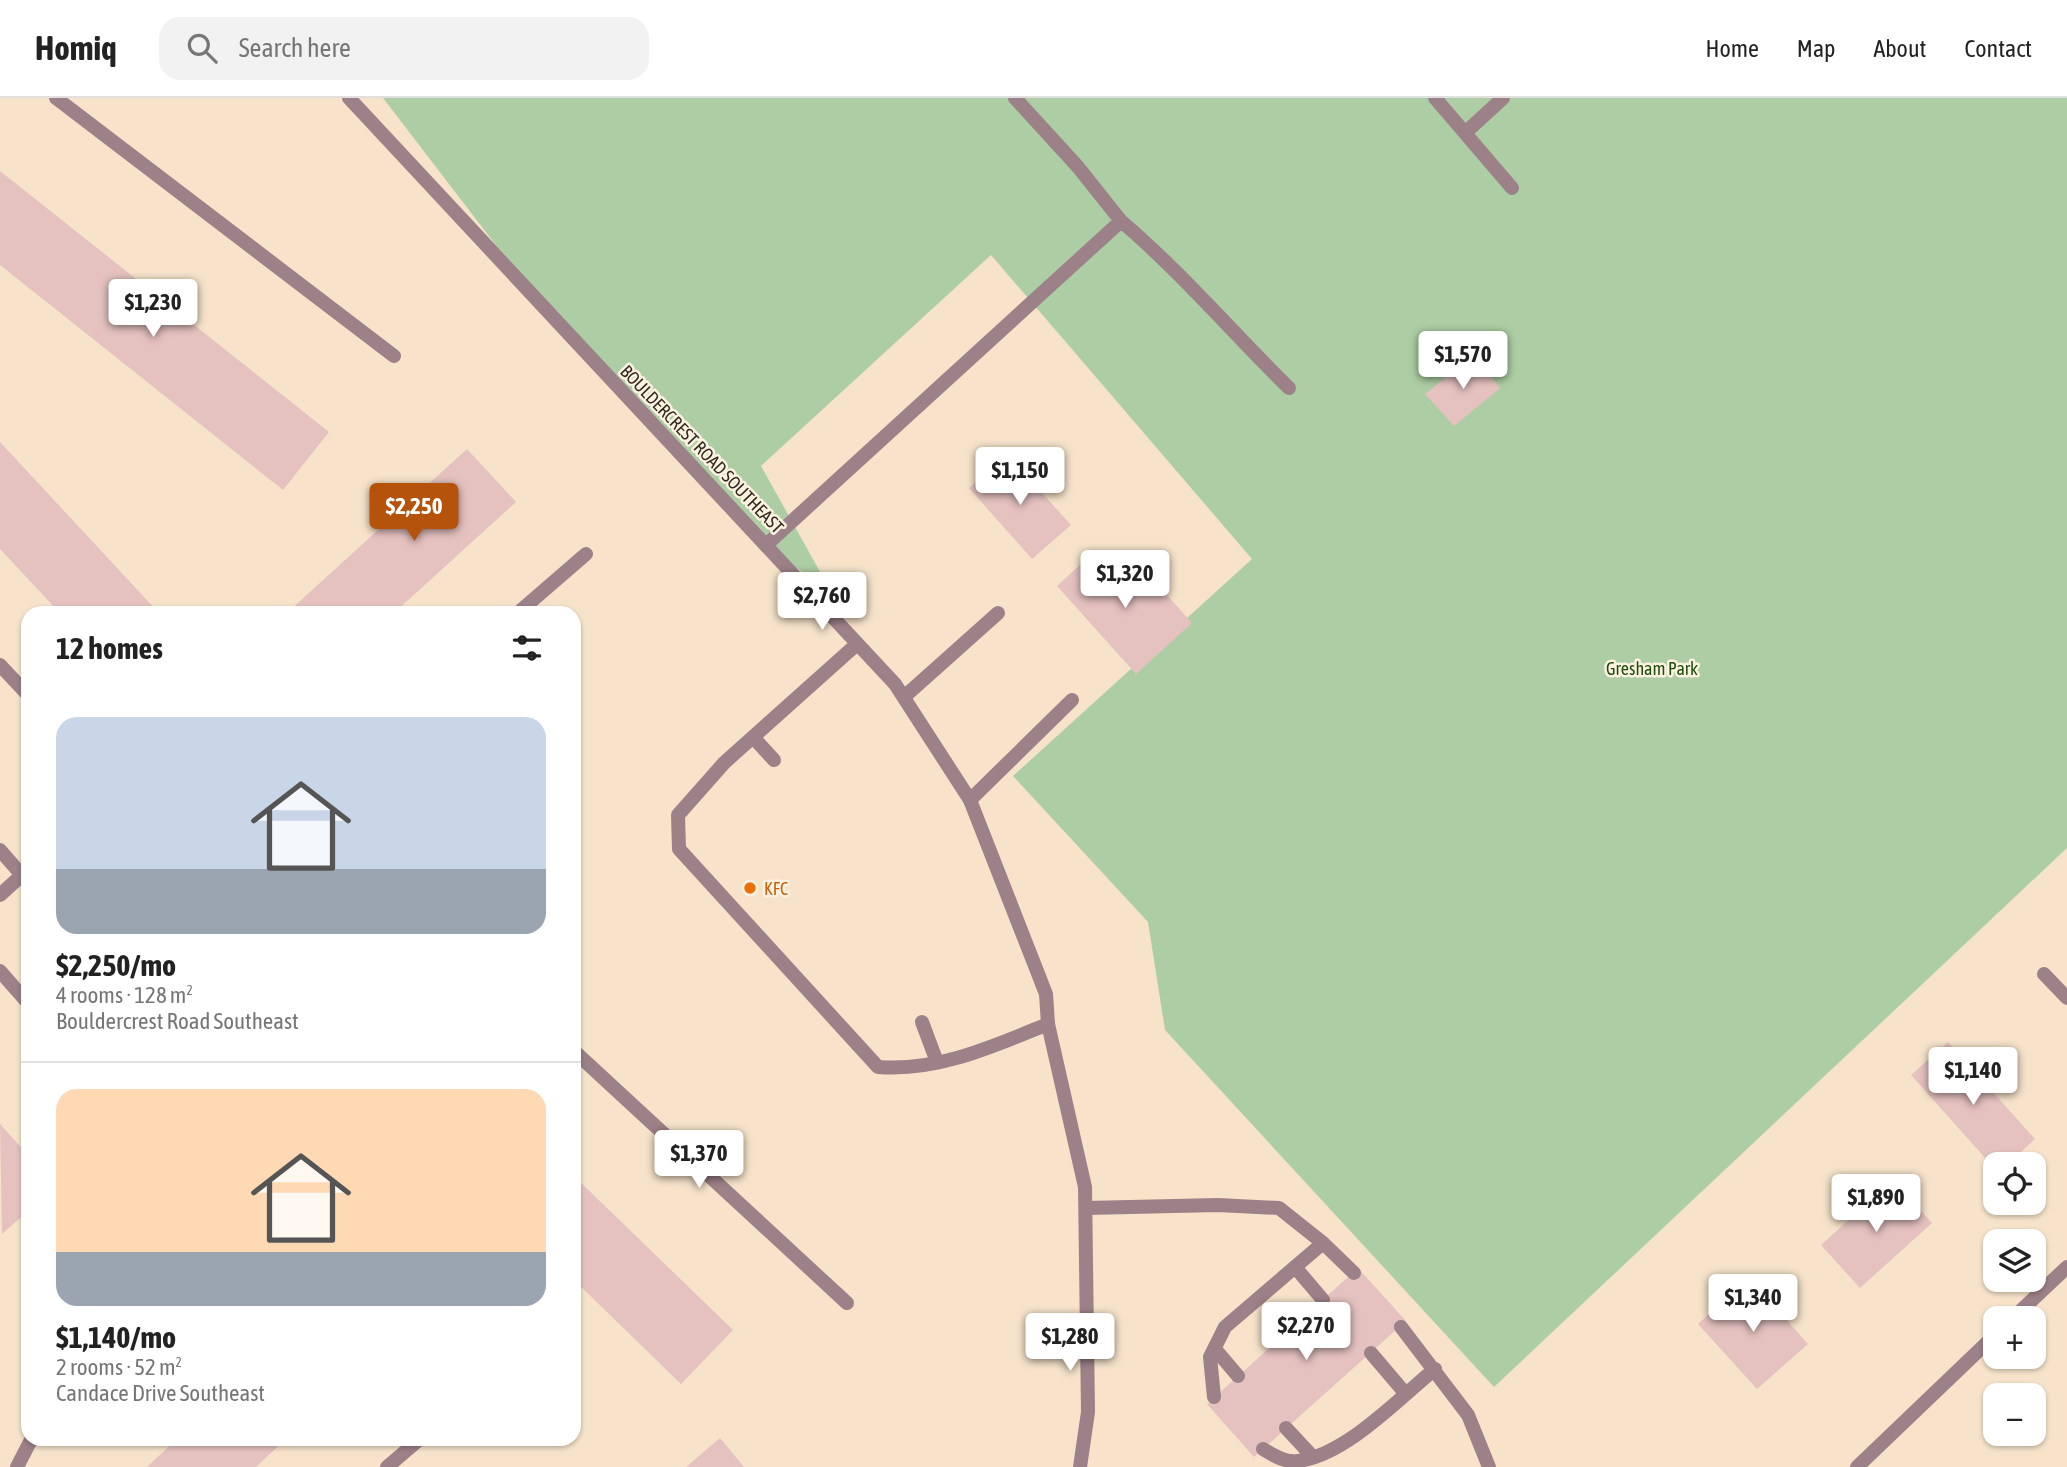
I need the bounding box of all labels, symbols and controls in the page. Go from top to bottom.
search box [159,17,649,80]
text: Homiq [35,29,117,67]
icon: search [183,29,221,67]
text: Search here [239,33,351,63]
text: Home [1705,35,1759,62]
text: Map [1797,35,1835,62]
text: About [1873,35,1926,62]
text: Contact [1964,35,2032,62]
pin: $1,230 [96,280,210,339]
text: $1,230 [125,289,182,315]
pin: $1,570 [1406,331,1520,391]
text: $1,570 [1435,341,1492,367]
street label: BOULDERCREST ROAD SOUTHEAST [616,361,788,538]
pin: $1,150 [963,448,1077,507]
text: $1,150 [992,457,1049,483]
pin: $2,250 [357,484,471,543]
text: $2,250 [386,493,443,519]
pin: $1,320 [1068,550,1182,610]
text: $1,320 [1097,560,1154,586]
pin: $2,760 [765,573,879,632]
text: $2,760 [794,582,851,608]
icon: filters [508,629,546,667]
text: 12 homes [56,631,163,665]
park label: Gresham Park [1606,658,1698,679]
icon: home [238,763,364,889]
place label: KFC [764,878,788,899]
marker: KFC [742,880,758,896]
text: $2,250/mo [56,948,176,982]
text: 4 rooms · 128 m² [56,982,193,1008]
text: Bouldercrest Road Southeast [56,1008,299,1034]
pin: $1,140 [1916,1048,2030,1107]
text: $1,140 [1945,1057,2002,1083]
pin: $1,370 [642,1130,756,1190]
icon: home [238,1135,364,1261]
text: $1,370 [671,1140,728,1166]
map controls [1983,1152,2046,1446]
button: locate [1983,1152,2046,1215]
pin: $1,890 [1819,1174,1933,1234]
text: $1,890 [1848,1184,1905,1210]
button: layers [1983,1229,2046,1292]
pin: $1,340 [1696,1274,1810,1334]
text: $1,340 [1725,1284,1782,1310]
pin: $2,270 [1249,1302,1363,1362]
button: + [1983,1306,2046,1369]
text: $2,270 [1278,1312,1335,1338]
pin: $1,280 [1013,1314,1127,1373]
text: $1,140/mo [56,1320,176,1354]
text: $1,280 [1042,1323,1099,1349]
text: 2 rooms · 52 m² [56,1354,182,1380]
text: Candace Drive Southeast [56,1380,265,1406]
button: − [1983,1383,2046,1446]

